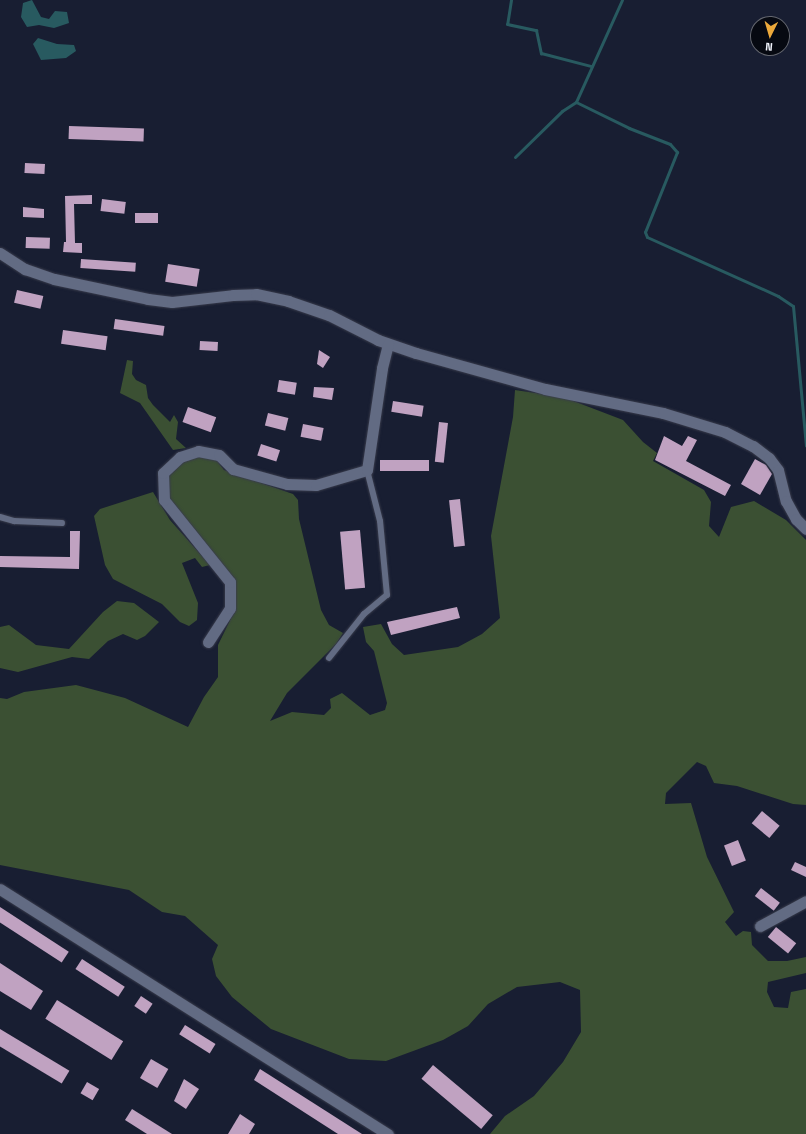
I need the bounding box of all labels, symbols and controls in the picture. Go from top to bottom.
north arrow [750,16,790,56]
text: N [765,40,773,54]

